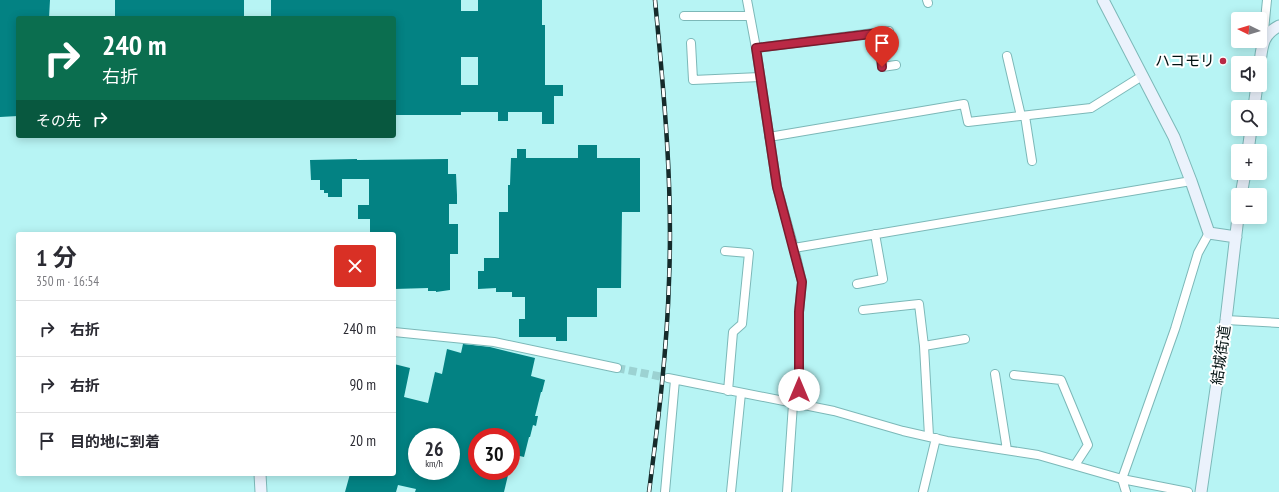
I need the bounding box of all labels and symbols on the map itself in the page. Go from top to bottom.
north arrow [1231,12,1267,48]
pin [865,26,899,67]
place label: ハコモリ [1155,51,1215,70]
marker: ハコモリ [1218,56,1228,66]
street label: 結城街道 [1207,324,1234,386]
position arrow [778,369,820,411]
speed limit sign: 30 [468,428,520,480]

